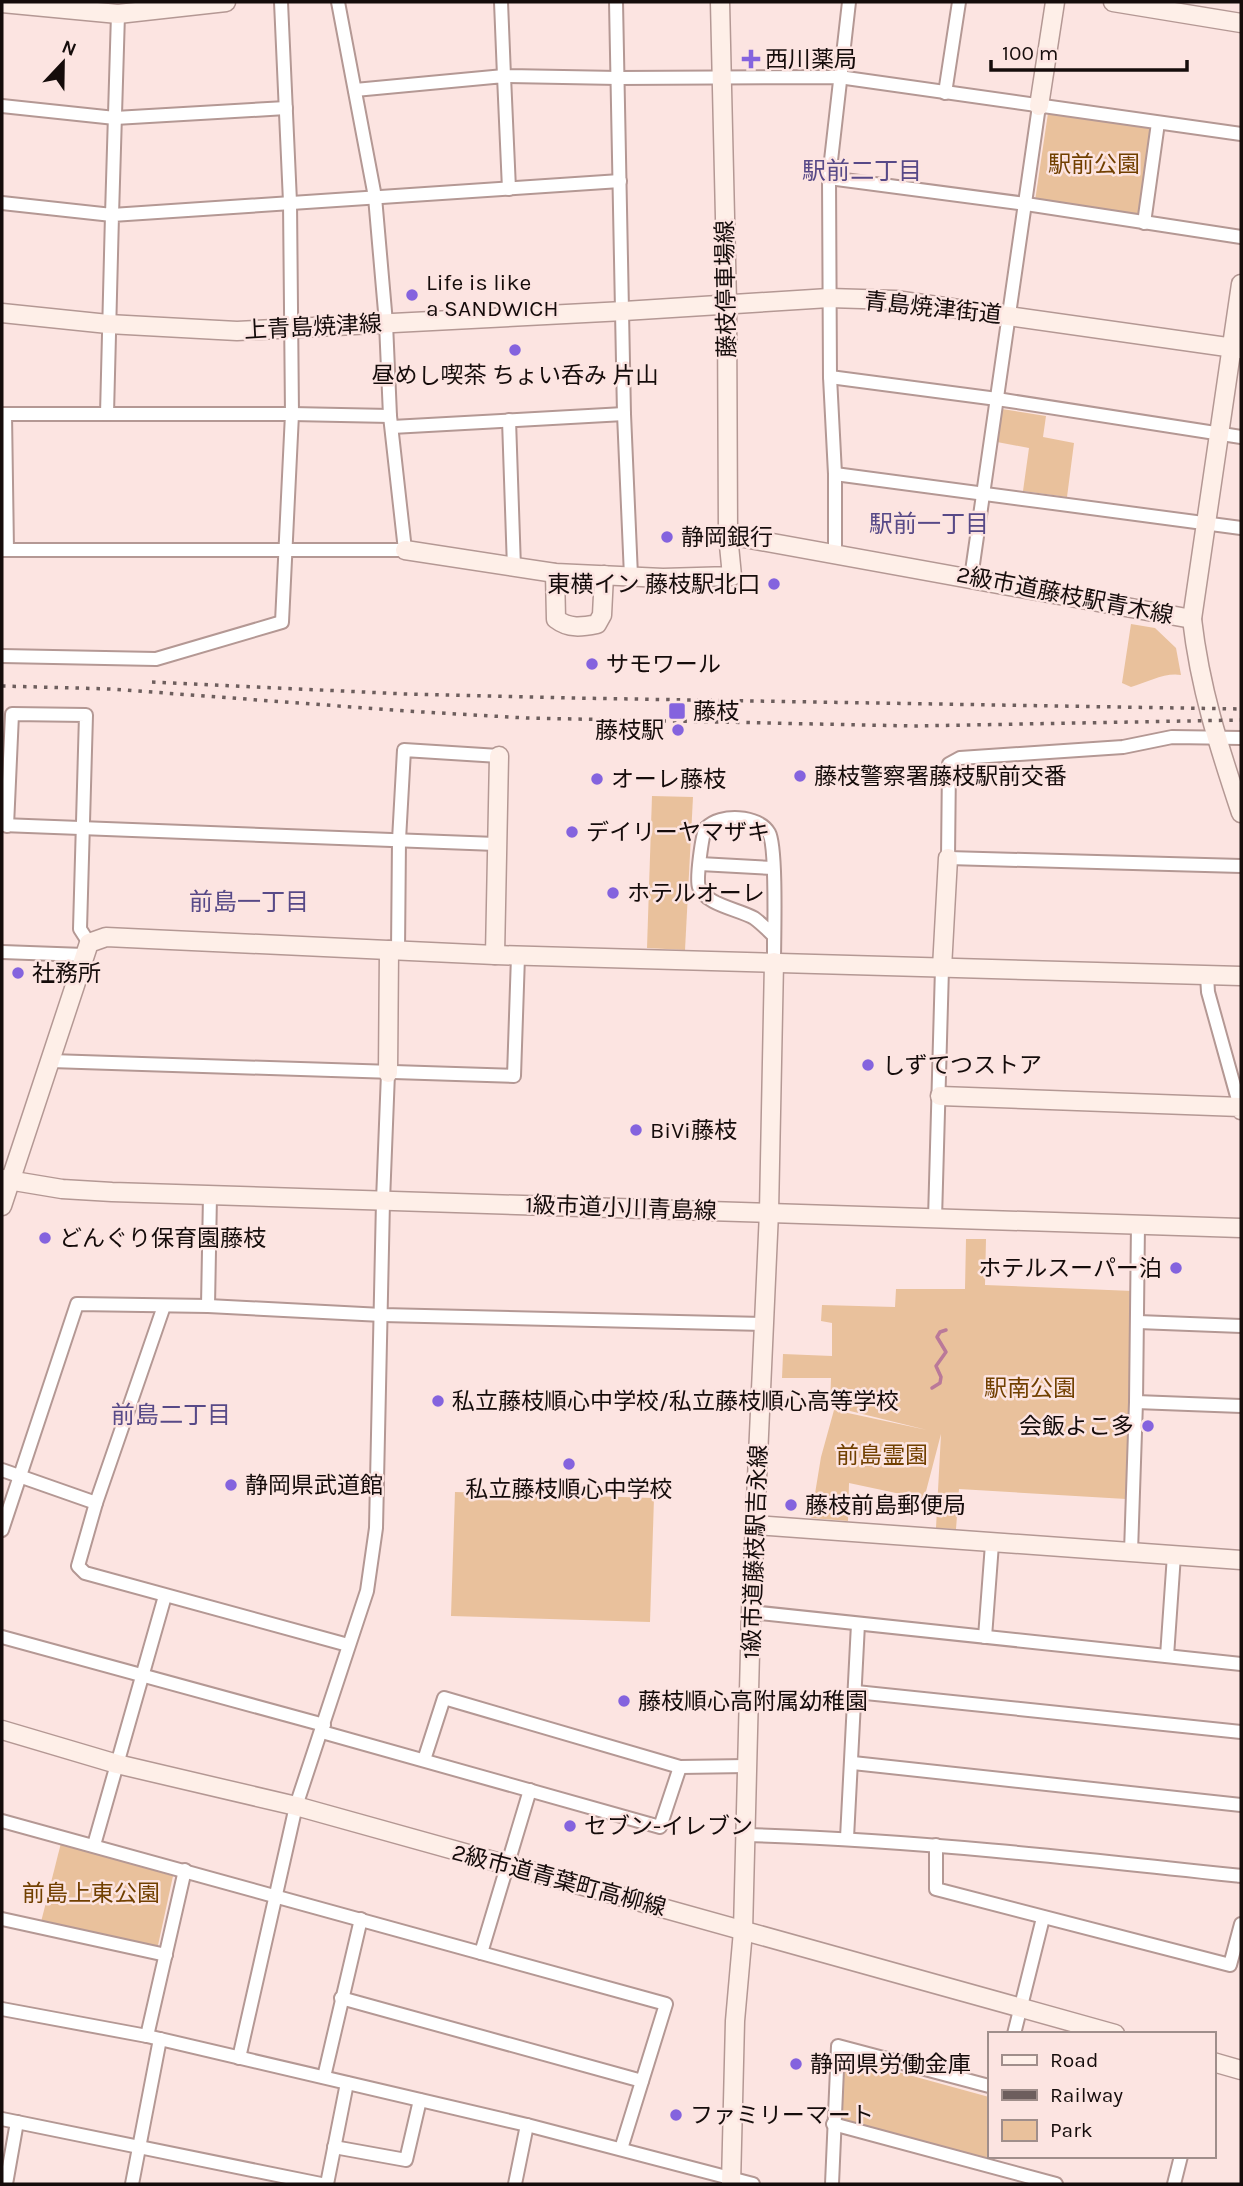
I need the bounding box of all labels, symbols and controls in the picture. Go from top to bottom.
north arrow [28,28,98,98]
scale bar [991,28,1187,72]
text: N [59,35,79,61]
text: 100 m [1002,41,1059,65]
place label: 西川薬局 [765,46,857,73]
marker: 西川薬局 [743,51,759,67]
park label: 駅前公園 [1048,151,1140,178]
district label: 駅前二丁目 [802,157,922,185]
street label: 藤枝停車場線 [711,220,741,358]
place label: Life is like a SANDWICH [426,269,559,322]
marker: Life is like a SANDWICH [404,287,420,303]
street label: 青島焼津街道 [863,287,1003,329]
street label: 上青島焼津線 [243,310,383,344]
marker: 昼めし喫茶 ちょい呑み 片山 [507,342,523,358]
place label: 昼めし喫茶 ちょい呑み 片山 [372,362,658,389]
district label: 駅前一丁目 [869,510,989,538]
place label: 静岡銀行 [681,524,773,551]
marker: 静岡銀行 [659,529,675,545]
street label: 2級市道藤枝駅青木線 [954,561,1176,629]
place label: 東横イン 藤枝駅北口 [548,571,760,598]
marker: 東横イン 藤枝駅北口 [766,576,782,592]
place label: サモワール [606,651,721,678]
marker: サモワール [584,656,600,672]
place label: 藤枝 [693,698,739,725]
marker: 藤枝 [667,701,687,721]
place label: 藤枝駅 [595,717,664,744]
marker: 藤枝駅 [670,722,686,738]
place label: 藤枝警察署藤枝駅前交番 [814,763,1067,790]
place label: オーレ藤枝 [611,766,726,793]
marker: 藤枝警察署藤枝駅前交番 [792,768,808,784]
marker: オーレ藤枝 [589,771,605,787]
place label: デイリーヤマザキ [586,819,770,846]
marker: デイリーヤマザキ [564,824,580,840]
place label: ホテルオーレ [627,880,765,907]
marker: ホテルオーレ [605,885,621,901]
district label: 前島一丁目 [189,888,309,916]
place label: 社務所 [32,960,101,987]
marker: 社務所 [10,965,26,981]
place label: しずてつストア [882,1052,1042,1079]
marker: しずてつストア [860,1057,876,1073]
place label: BiVi藤枝 [650,1117,737,1144]
marker: BiVi藤枝 [628,1122,644,1138]
street label: 1級市道小川青島線 [525,1191,717,1225]
place label: どんぐり保育園藤枝 [59,1225,266,1252]
marker: どんぐり保育園藤枝 [37,1230,53,1246]
place label: ホテルスーパー泊 [978,1255,1162,1282]
marker: ホテルスーパー泊 [1168,1260,1184,1276]
park label: 駅南公園 [984,1375,1076,1402]
place label: 私立藤枝順心中学校/私立藤枝順心高等学校 [452,1388,899,1415]
marker: 私立藤枝順心中学校/私立藤枝順心高等学校 [430,1393,446,1409]
district label: 前島二丁目 [111,1401,231,1429]
place label: 会飯よこ多 [1019,1413,1134,1440]
marker: 会飯よこ多 [1140,1418,1156,1434]
park label: 前島霊園 [836,1442,928,1469]
street label: 1級市道藤枝駅吉永線 [738,1444,772,1660]
marker: 私立藤枝順心中学校 [561,1456,577,1472]
place label: 静岡県武道館 [245,1472,383,1499]
place label: 私立藤枝順心中学校 [466,1476,673,1503]
marker: 静岡県武道館 [223,1477,239,1493]
place label: 藤枝前島郵便局 [805,1492,966,1519]
marker: 藤枝前島郵便局 [783,1497,799,1513]
place label: 藤枝順心高附属幼稚園 [638,1688,868,1715]
marker: 藤枝順心高附属幼稚園 [616,1693,632,1709]
place label: セブン-イレブン [584,1813,753,1840]
marker: セブン-イレブン [562,1818,578,1834]
street label: 2級市道青葉町高柳線 [449,1838,669,1922]
park label: 前島上東公園 [22,1880,160,1907]
legend [988,2032,1215,2158]
text: Road [1050,2048,1098,2072]
place label: 静岡県労働金庫 [810,2051,971,2078]
marker: 静岡県労働金庫 [788,2056,804,2072]
text: Railway [1050,2083,1123,2107]
place label: ファミリーマート [690,2102,874,2129]
marker: ファミリーマート [668,2107,684,2123]
text: Park [1050,2118,1093,2142]

